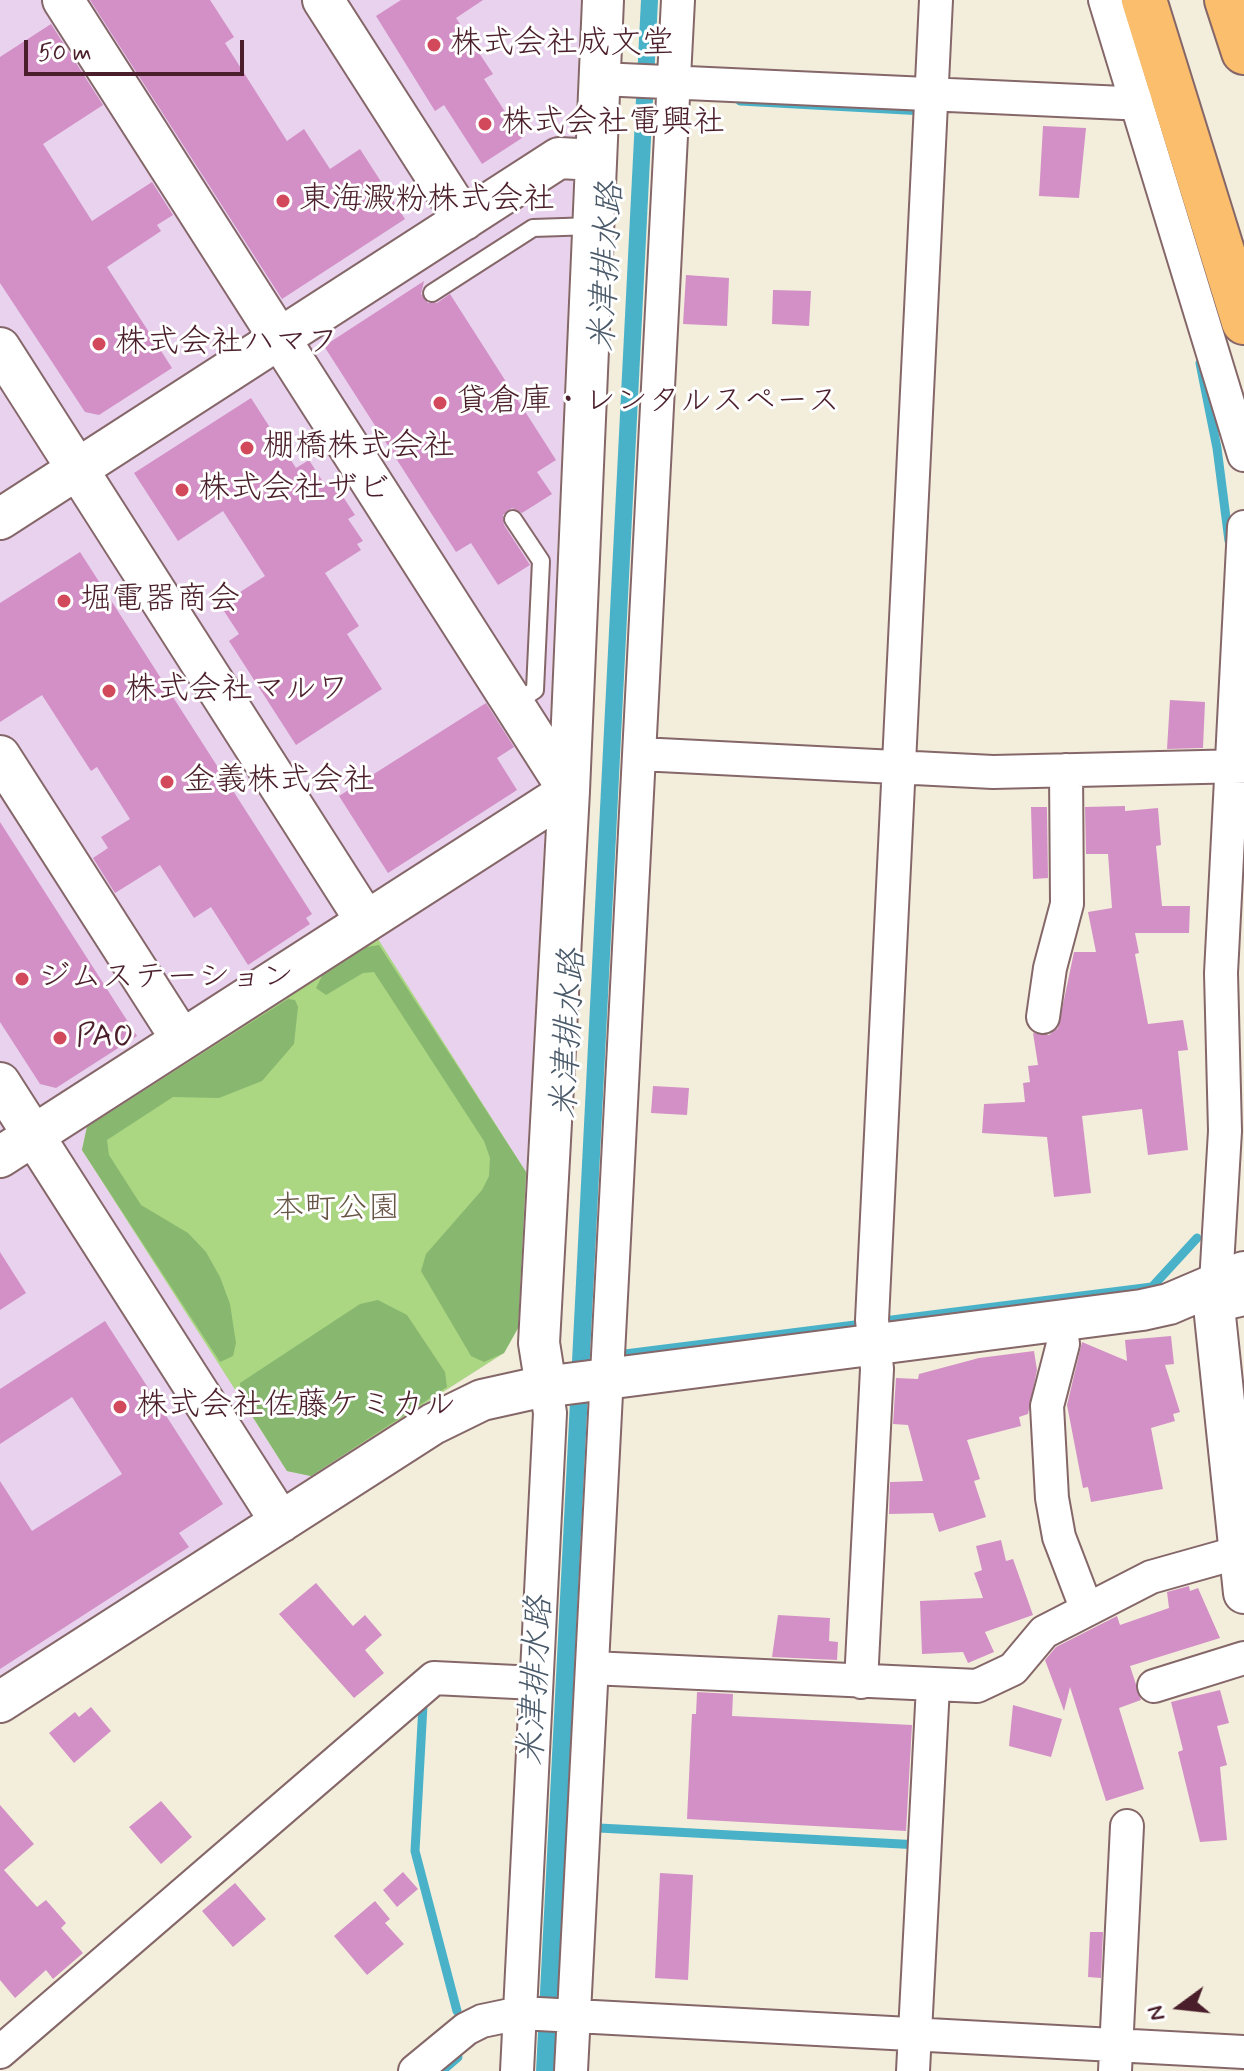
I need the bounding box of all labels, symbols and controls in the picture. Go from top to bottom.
scale bar [28,24,248,74]
place label: 株式会社成文堂 [450,26,674,64]
marker: 株式会社成文堂 [425,36,443,54]
text: 50 m [38,38,92,69]
place label: 株式会社電興社 [501,105,725,143]
marker: 株式会社電興社 [476,115,494,133]
water label: 米津排水路 [584,181,634,353]
place label: 東海澱粉株式会社 [299,182,555,220]
marker: 東海澱粉株式会社 [274,192,292,210]
place label: 株式会社ハマフ [115,325,339,363]
marker: 株式会社ハマフ [90,335,108,353]
place label: 貸倉庫・レンタルスペース [456,384,840,422]
marker: 貸倉庫・レンタルスペース [431,394,449,412]
place label: 棚橋株式会社 [263,429,455,467]
marker: 棚橋株式会社 [238,439,256,457]
place label: 株式会社ザビ [198,471,390,509]
marker: 株式会社ザビ [173,481,191,499]
place label: 堀電器商会 [80,582,240,620]
marker: 堀電器商会 [55,592,73,610]
place label: 株式会社マルワ [125,672,349,710]
marker: 株式会社マルワ [100,682,118,700]
place label: 金義株式会社 [183,763,375,801]
marker: 金義株式会社 [158,773,176,791]
water label: 米津排水路 [546,948,596,1120]
place label: ジムステーション [38,960,294,998]
marker: ジムステーション [13,970,31,988]
place label: PAO [76,1019,134,1057]
marker: PAO [51,1029,69,1047]
park label: 本町公園 [272,1191,400,1229]
place label: 株式会社佐藤ケミカル [136,1388,456,1426]
marker: 株式会社佐藤ケミカル [111,1398,129,1416]
water label: 米津排水路 [513,1595,563,1767]
north arrow [1140,1967,1220,2047]
text: N [1141,2003,1172,2024]

